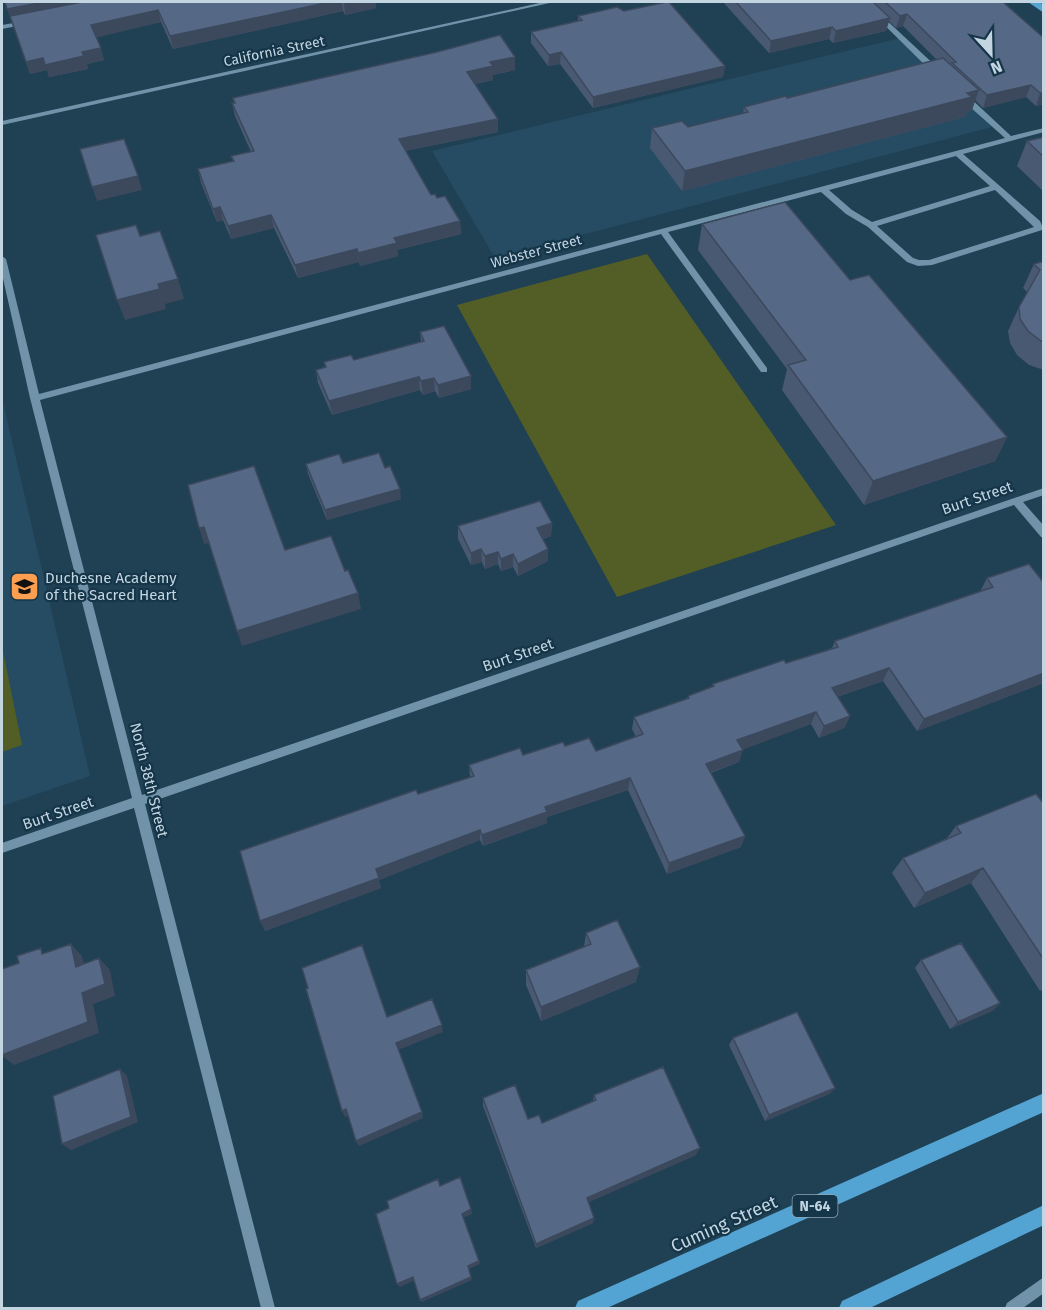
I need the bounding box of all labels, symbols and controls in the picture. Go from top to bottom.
north arrow [961,24,1021,84]
street label: California Street [222,32,327,70]
text: N [988,57,1005,78]
street label: Webster Street [489,231,584,272]
street label: Burt Street [939,477,1015,519]
place label: Duchesne Academy of the Sacred Heart [45,569,177,604]
school or university icon: Duchesne Academy of the Sacred Heart [8,571,40,603]
street label: Burt Street [480,634,556,676]
street label: North 38th Street [126,721,172,840]
street label: Burt Street [20,792,96,834]
street label: Cuming Street [667,1191,781,1257]
road number: N-64 [792,1195,838,1217]

